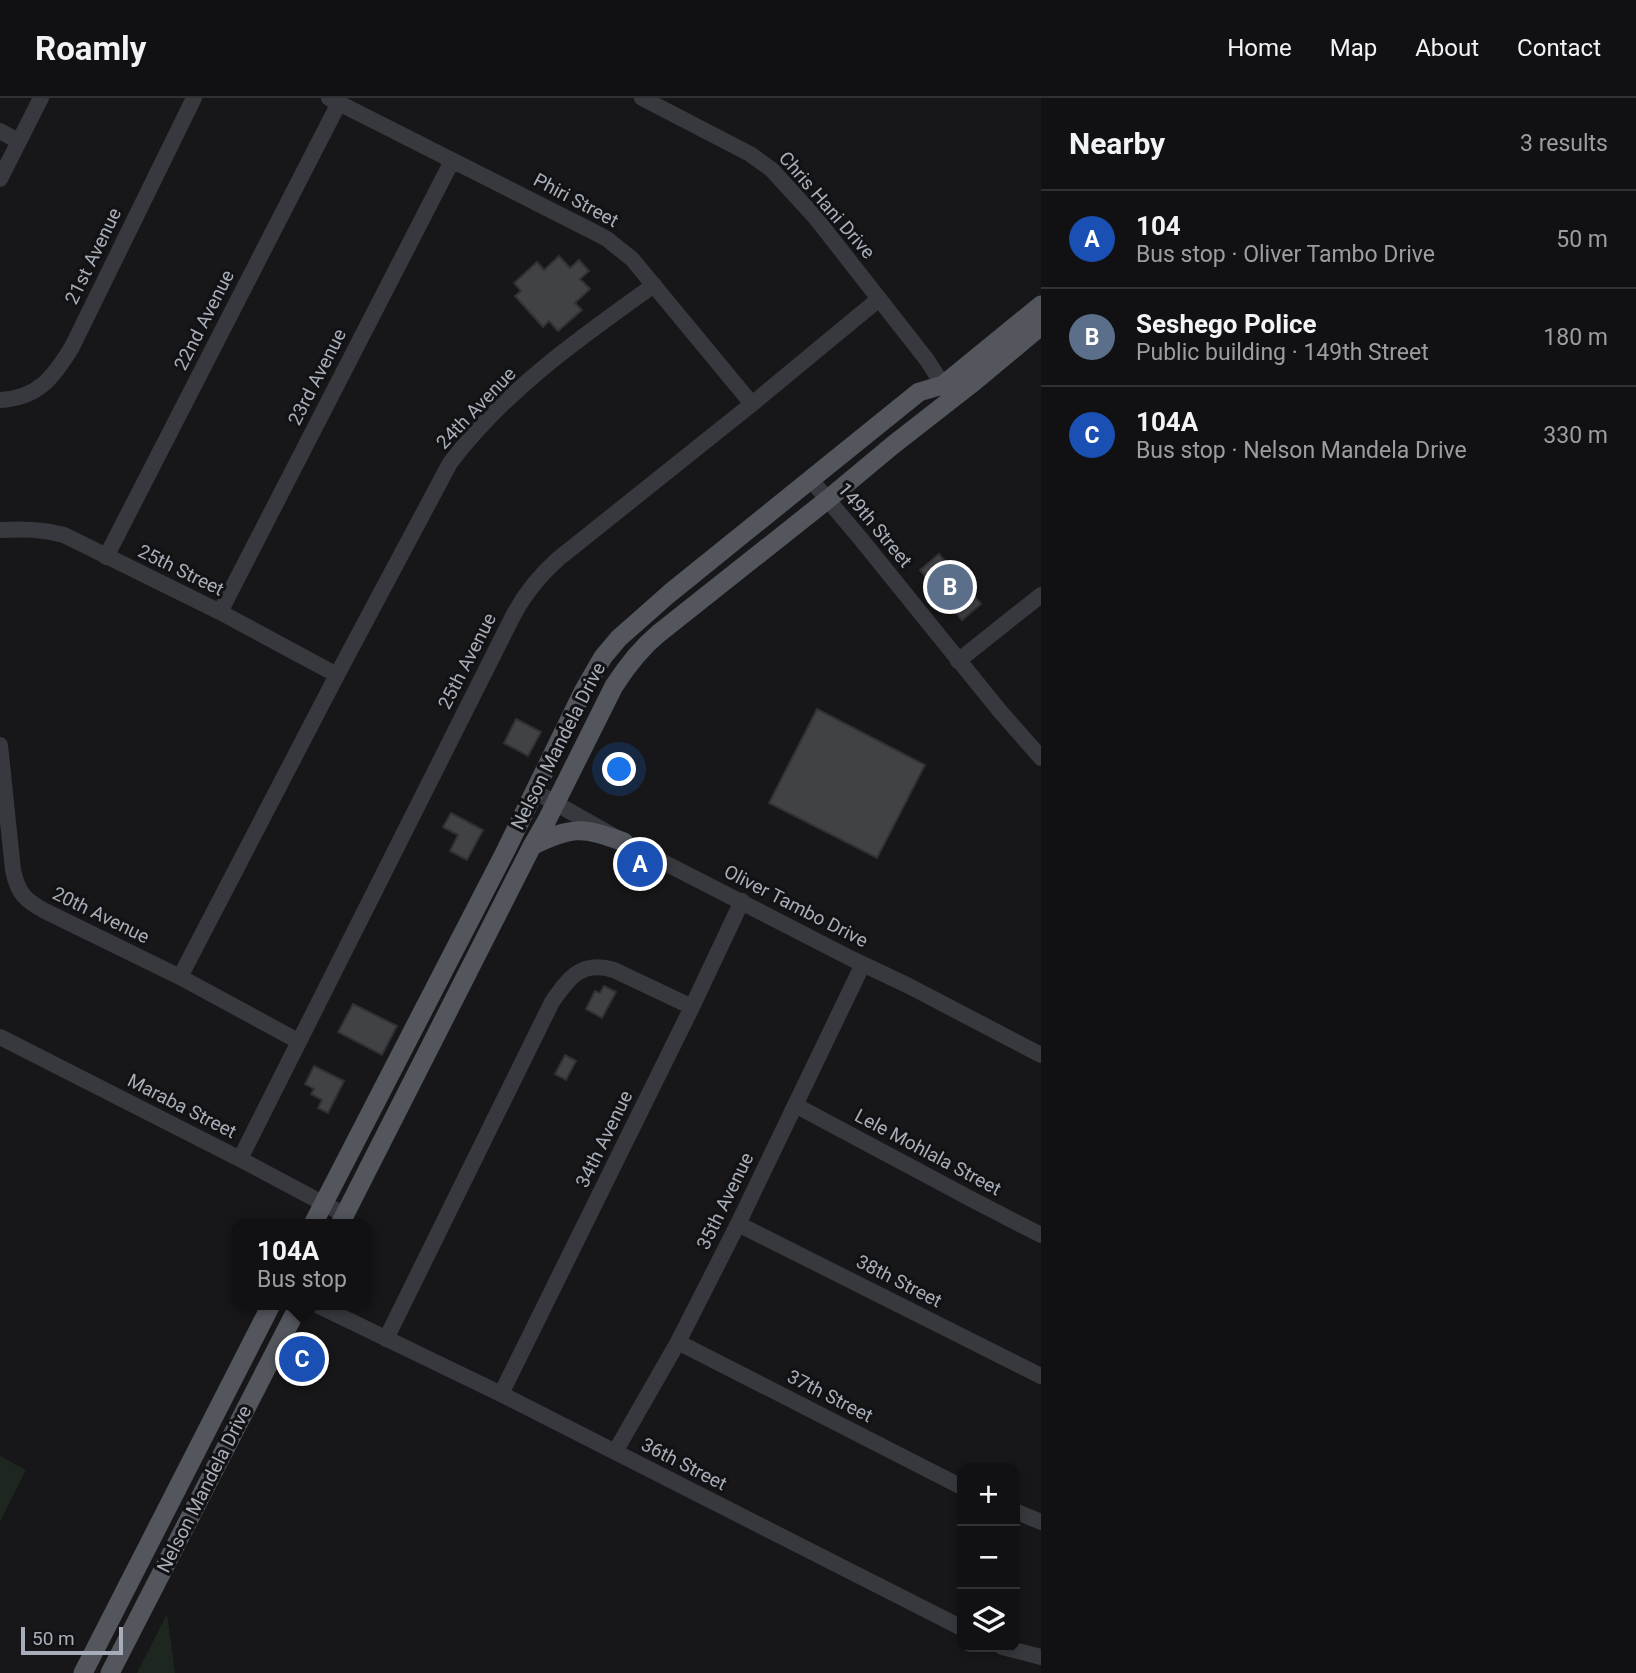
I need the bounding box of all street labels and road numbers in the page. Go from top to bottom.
street label: Chris Hani Drive [774,147,880,263]
street label: Phiri Street [530,168,622,232]
street label: 21st Avenue [60,204,126,308]
street label: 22nd Avenue [169,266,239,374]
street label: 23rd Avenue [283,325,351,429]
street label: 24th Avenue [431,362,521,454]
street label: 149th Street [833,478,917,572]
street label: 25th Street [134,539,228,601]
street label: 25th Avenue [433,609,501,713]
street label: Nelson Mandela Drive [506,659,610,833]
street label: Oliver Tambo Drive [720,860,872,952]
street label: 20th Avenue [49,882,153,948]
street label: Maraba Street [124,1069,240,1143]
street label: 34th Avenue [571,1087,637,1191]
street label: Lele Mohlala Street [851,1104,1005,1200]
street label: 35th Avenue [692,1149,758,1253]
street label: 38th Street [852,1250,946,1312]
street label: 37th Street [783,1365,877,1427]
street label: Nelson Mandela Drive [152,1402,256,1576]
street label: 36th Street [637,1433,731,1495]

